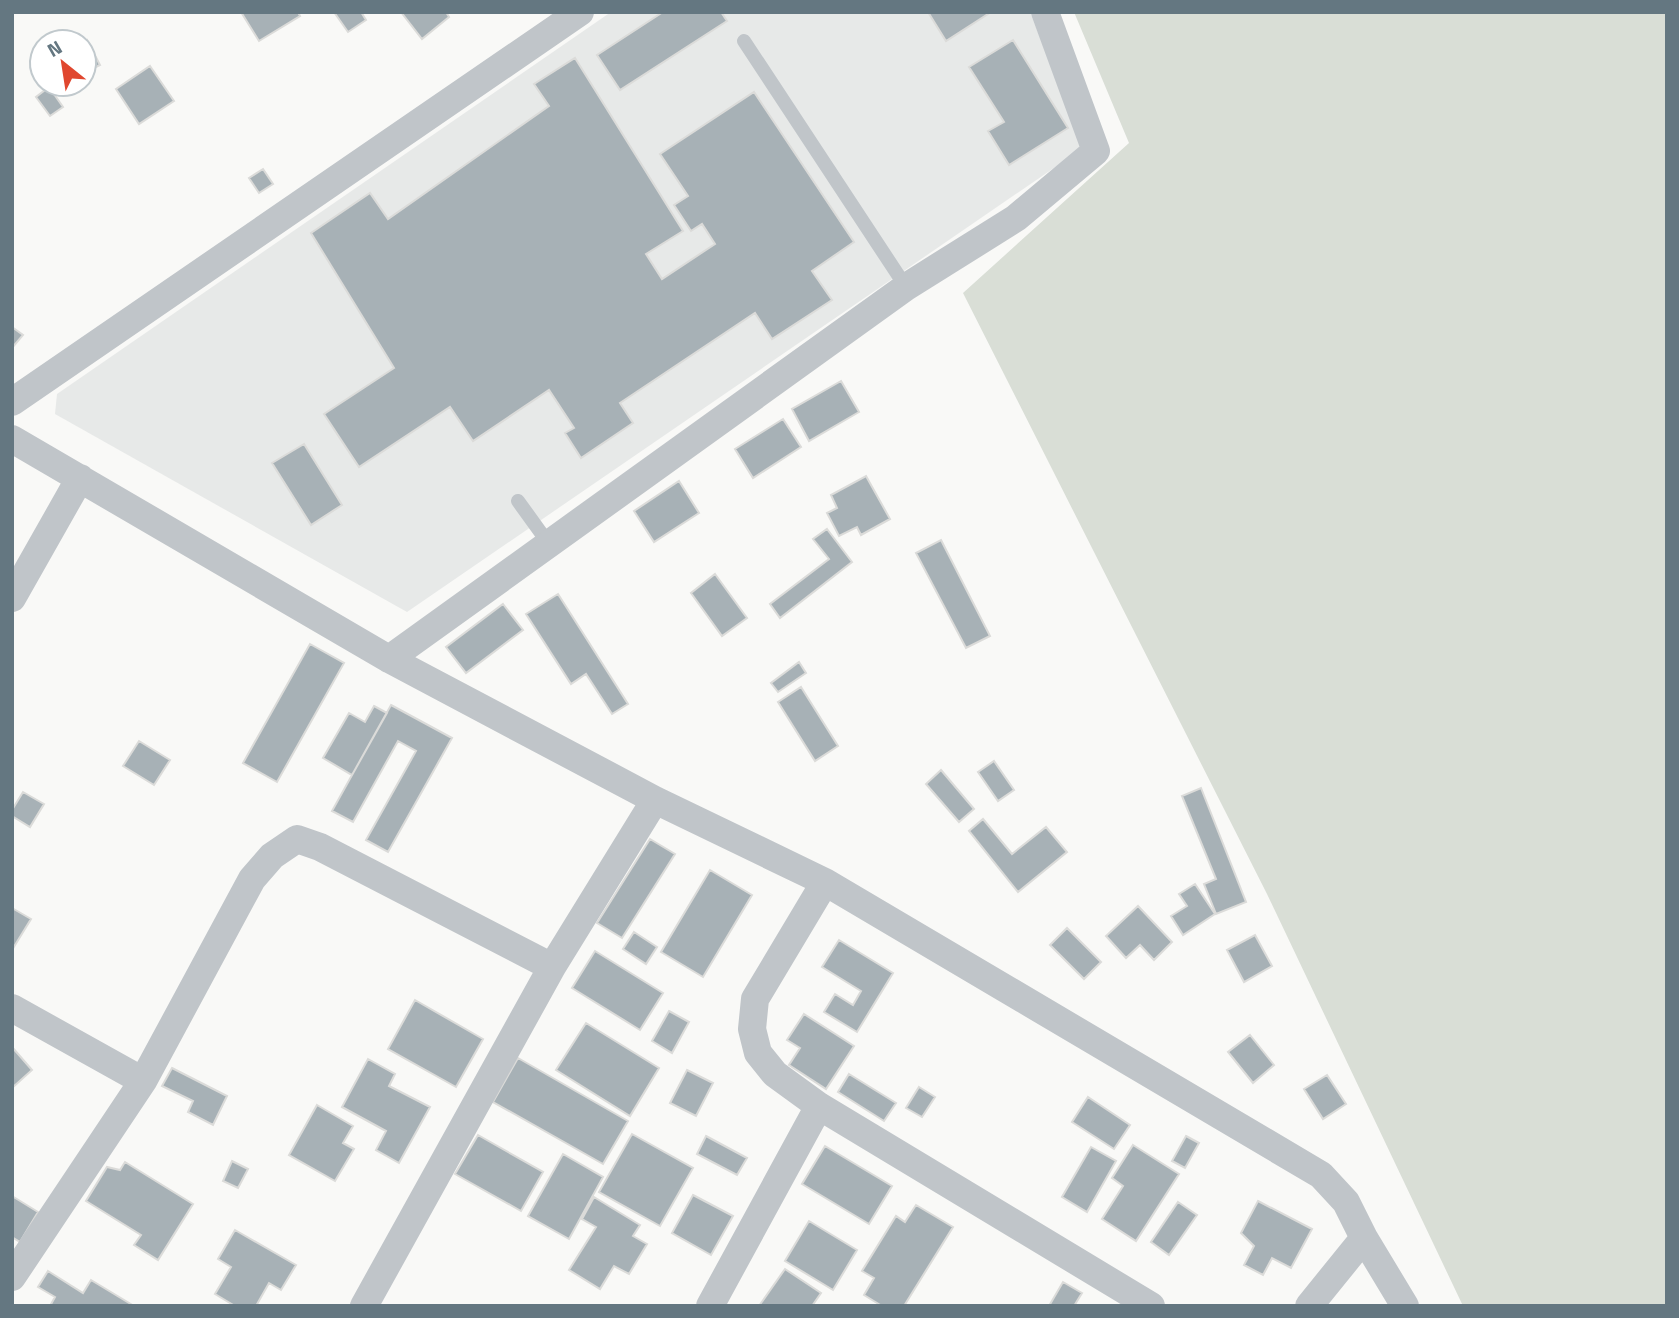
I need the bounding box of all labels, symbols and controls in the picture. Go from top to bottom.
north arrow [28,28,98,98]
text: N [41,32,67,64]

